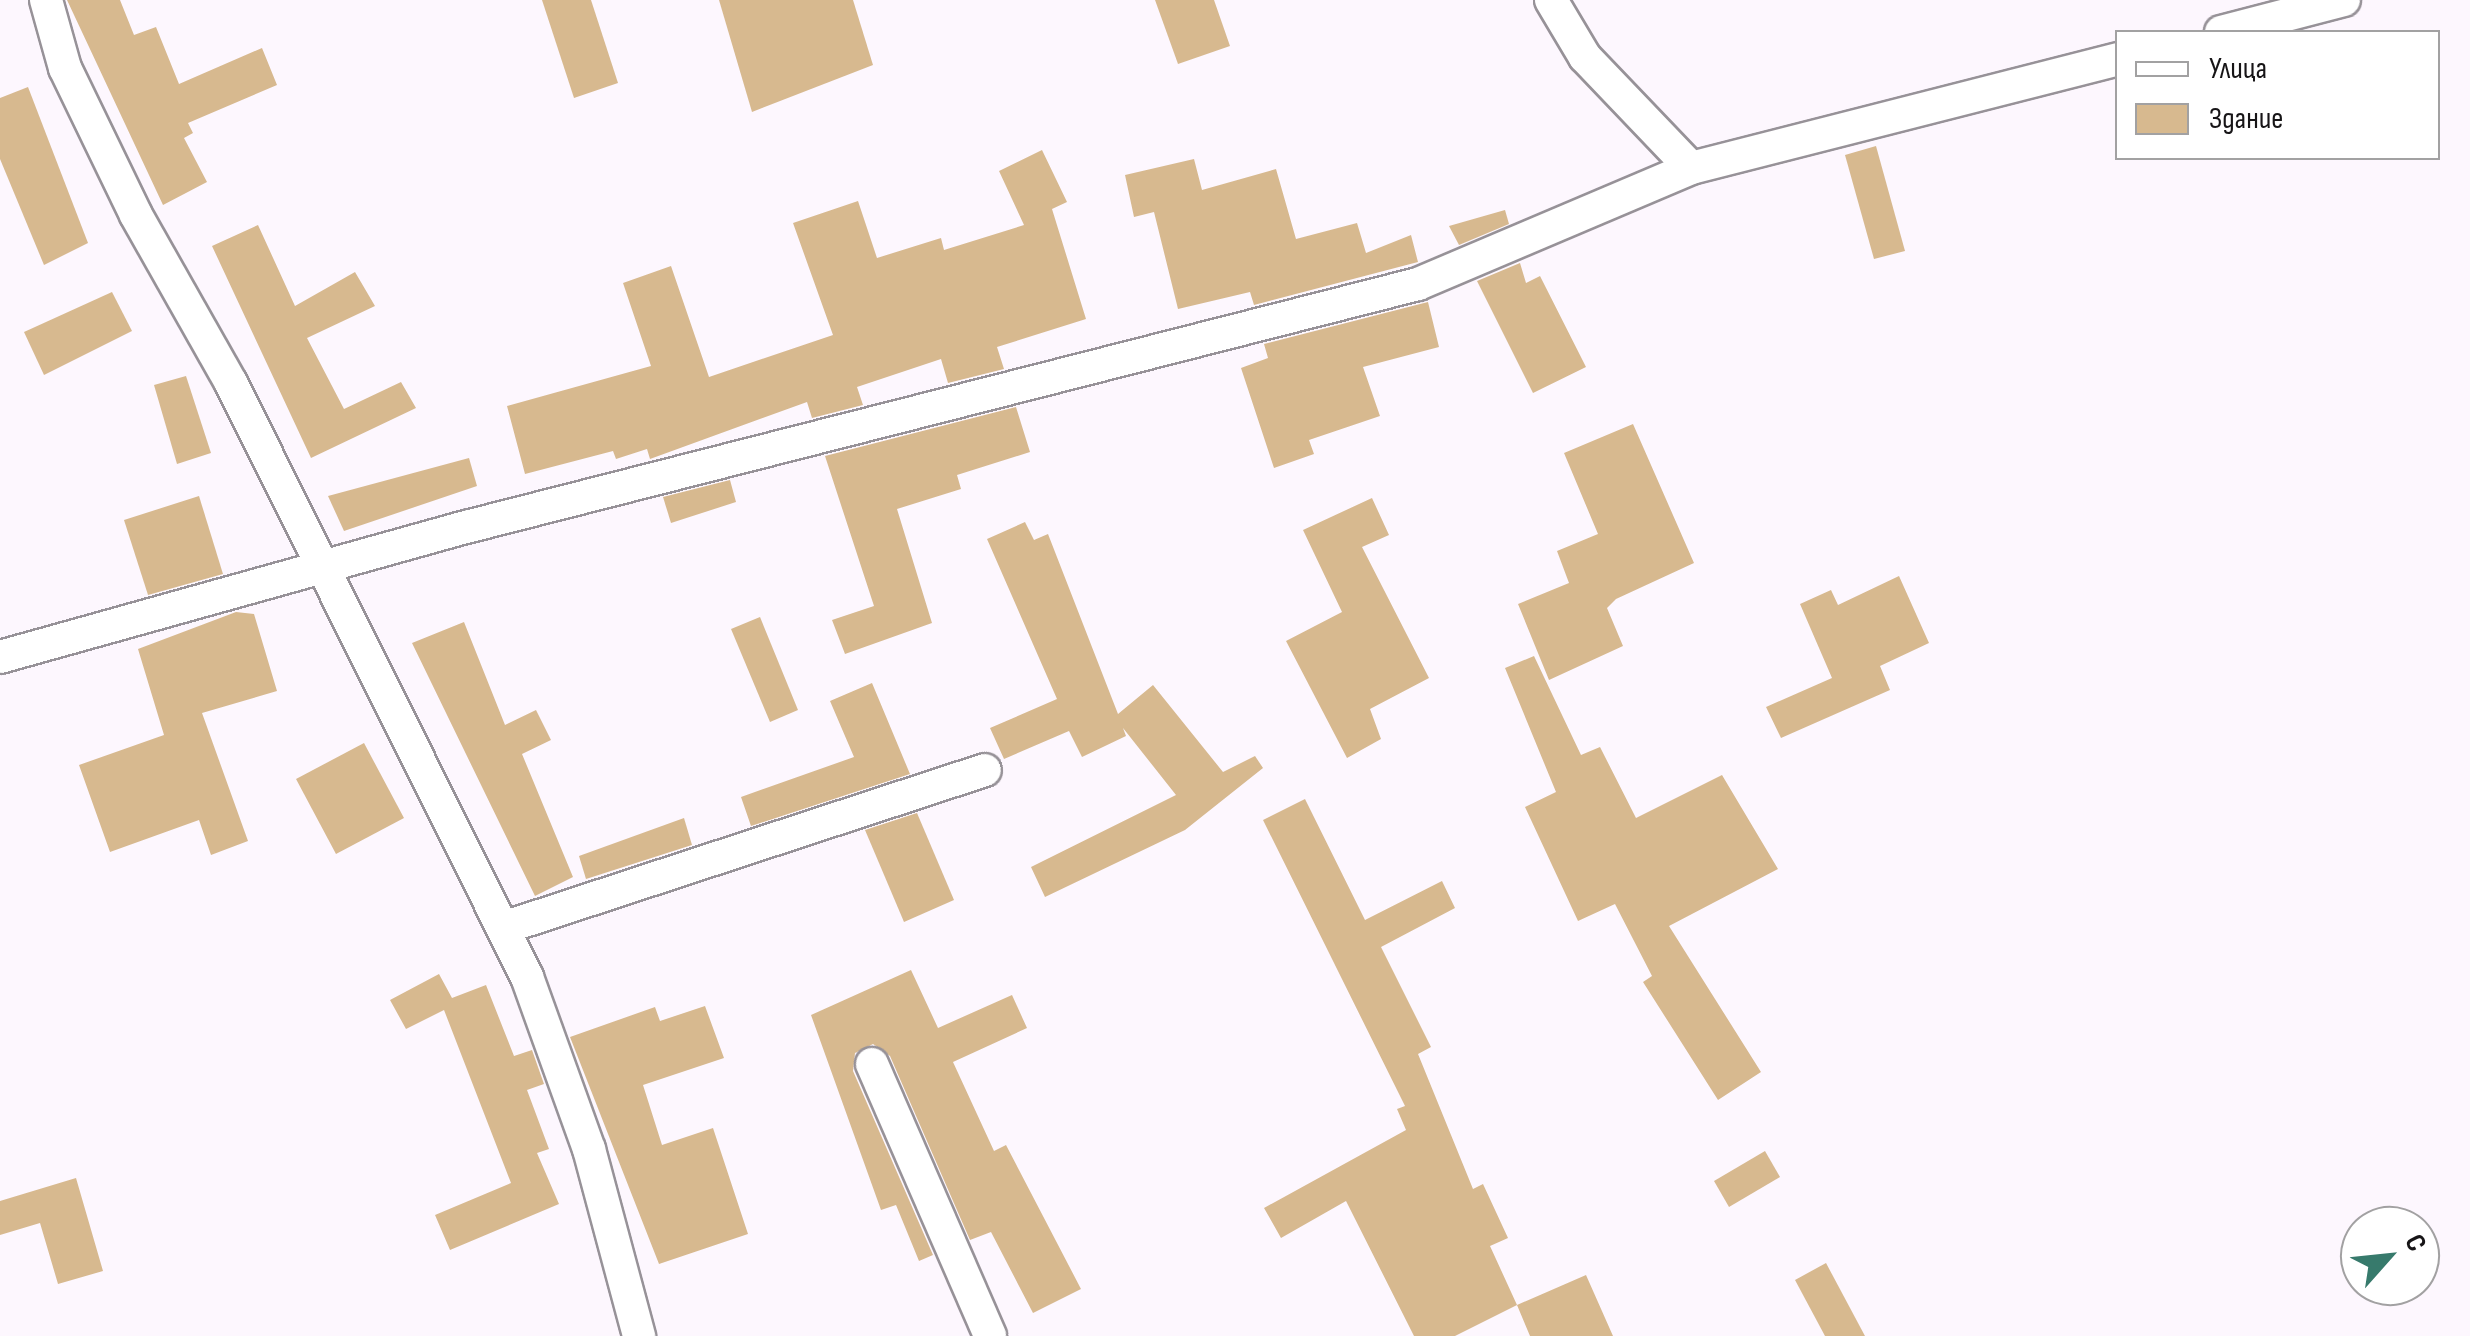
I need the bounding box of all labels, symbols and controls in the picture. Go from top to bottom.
legend [2115,30,2440,160]
text: Улица [2209,51,2267,87]
text: Здание [2209,101,2283,137]
north arrow [2340,1206,2440,1306]
text: С [2397,1229,2433,1257]

